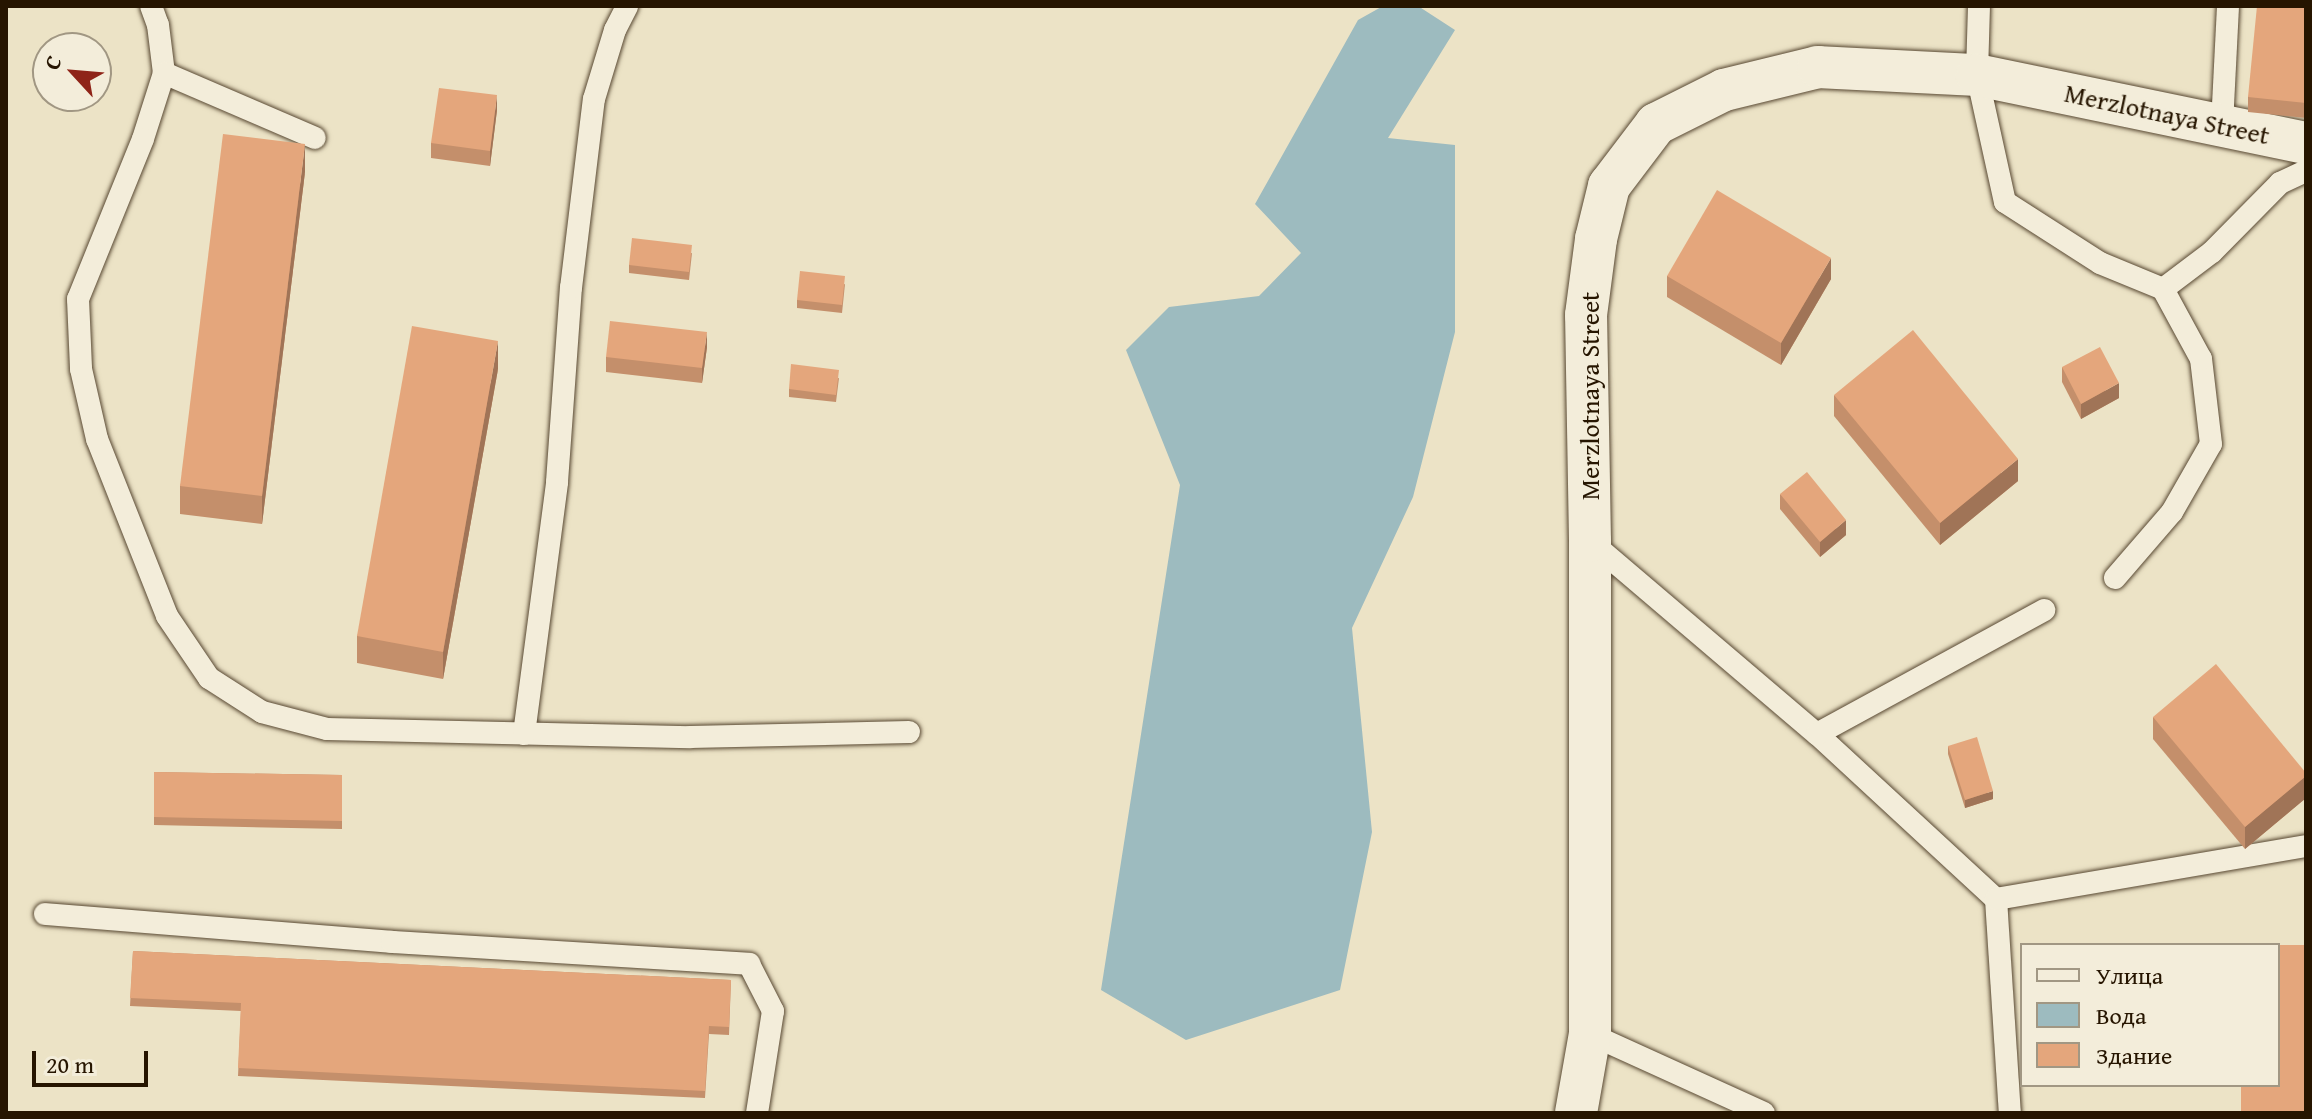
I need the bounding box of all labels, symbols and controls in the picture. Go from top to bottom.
north arrow [32,32,112,112]
text: С [35,50,69,75]
street label: Merzlotnaya Street [2062,77,2272,151]
street label: Merzlotnaya Street [1574,292,1606,500]
legend [2020,943,2280,1087]
text: Улица [2096,958,2163,993]
text: Вода [2096,998,2146,1033]
scale bar [36,1035,152,1085]
text: Здание [2096,1038,2172,1073]
text: 20 m [46,1047,94,1082]

